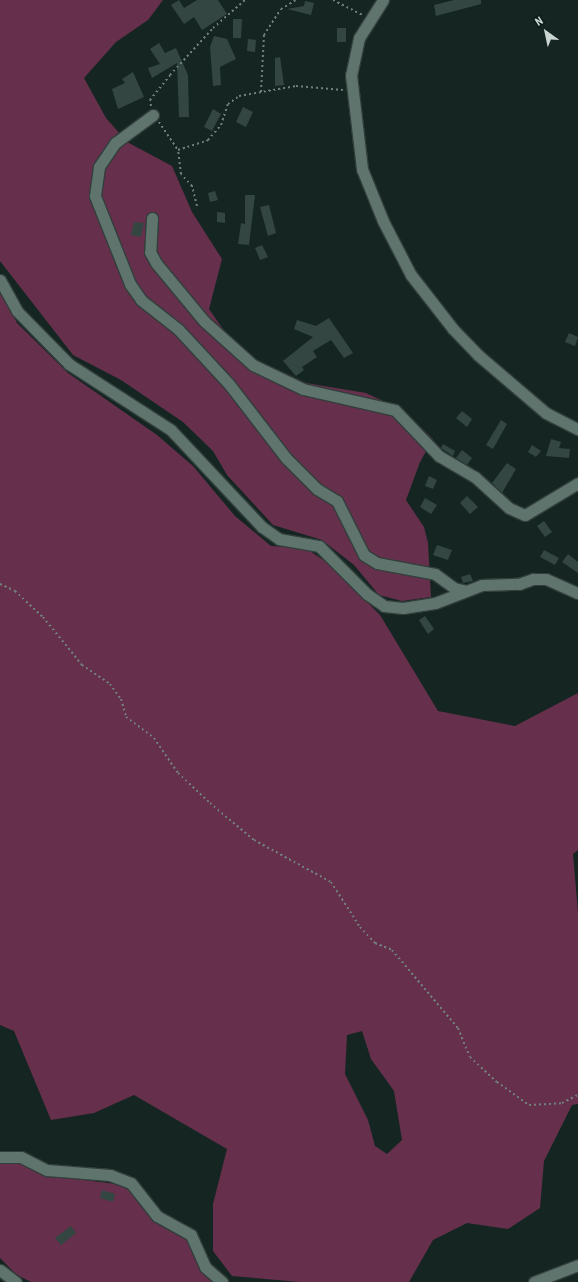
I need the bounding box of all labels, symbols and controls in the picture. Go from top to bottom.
north arrow [526,12,566,52]
text: N [533,14,546,29]

